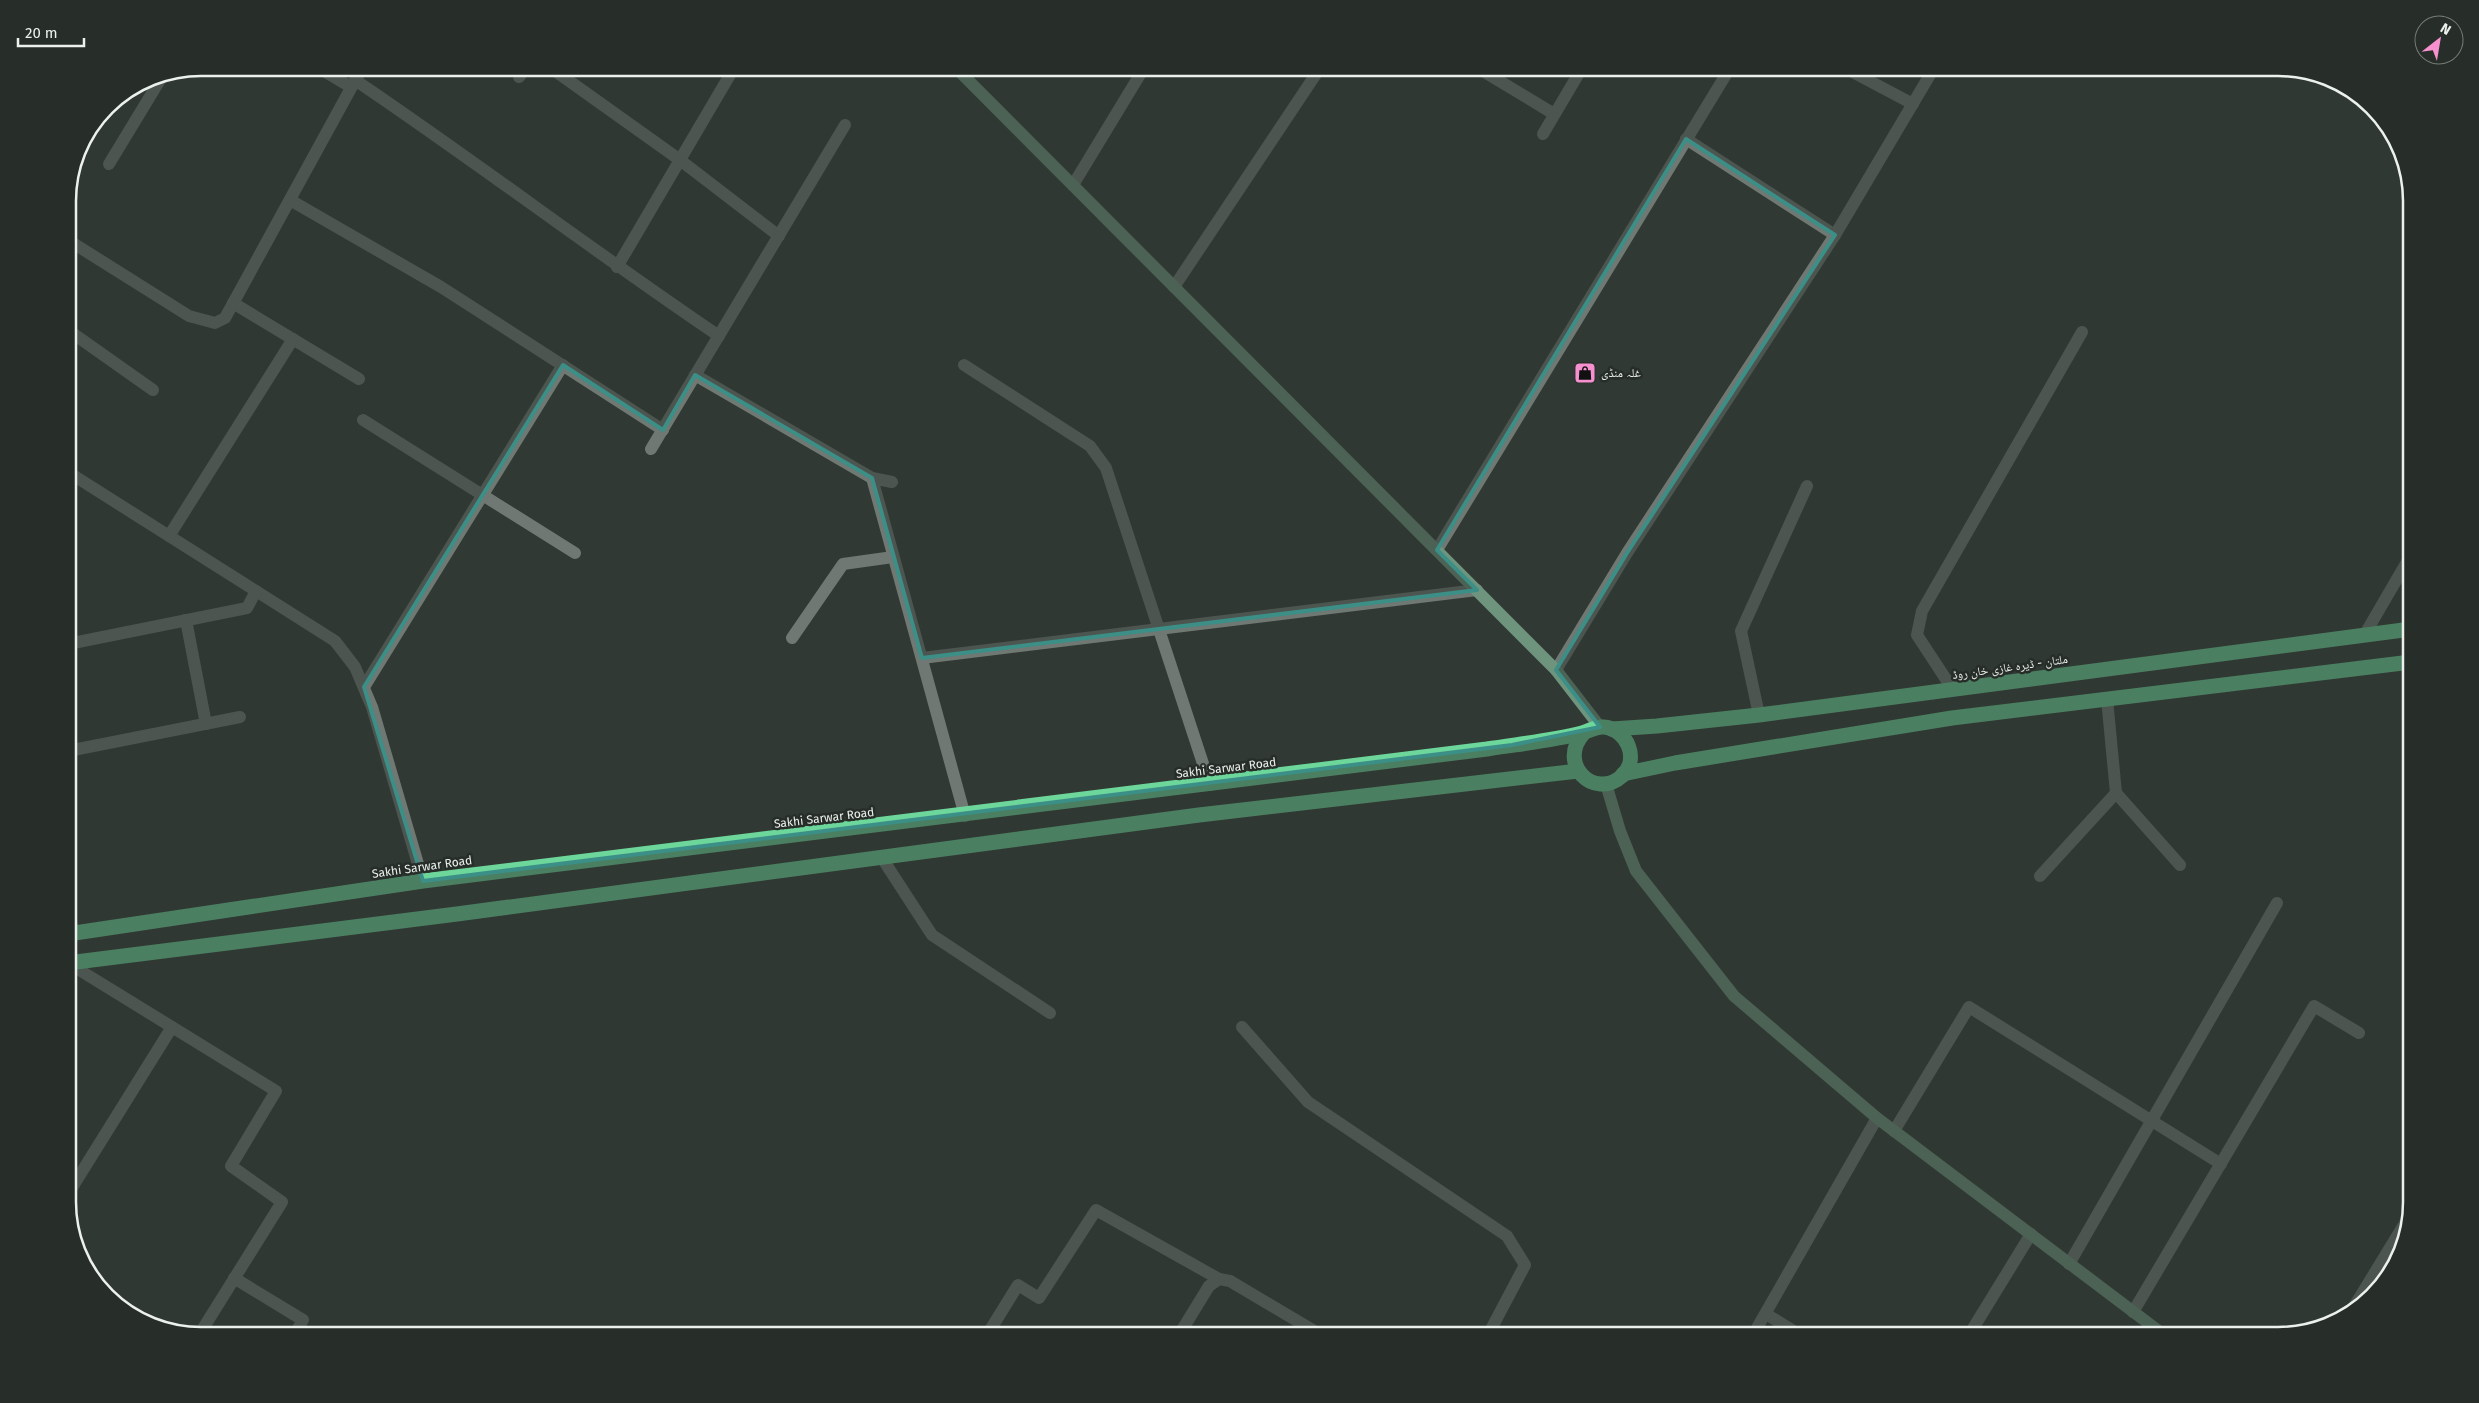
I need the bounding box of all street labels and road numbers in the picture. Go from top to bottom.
street label: ملتان - ڈیرہ غازی خان روڈ [1951,652,2069,682]
street label: Sakhi Sarwar Road [1175,755,1277,781]
street label: Sakhi Sarwar Road [773,805,875,831]
street label: Sakhi Sarwar Road [371,853,473,881]

